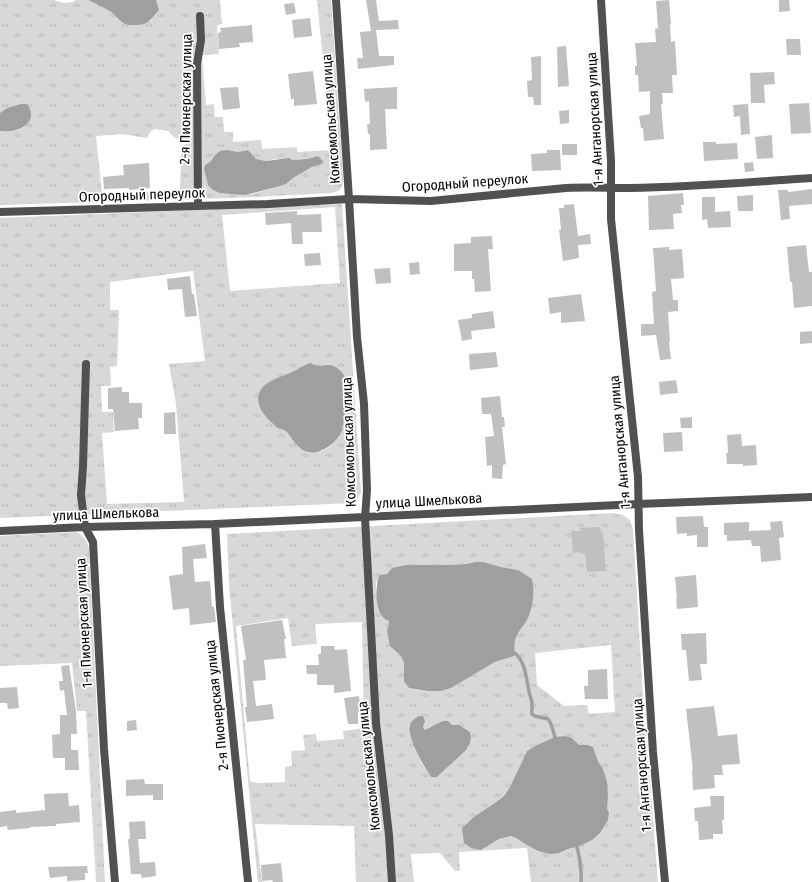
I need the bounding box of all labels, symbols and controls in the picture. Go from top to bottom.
street label: 2-я Пионерская улица [176,33,196,165]
street label: 1-я Анганорская улица [583,51,607,186]
street label: Комсомольская улица [318,53,344,185]
street label: Огородный переулок [401,170,529,196]
street label: Огородный переулок [79,184,206,206]
street label: 1-я Анганорская улица [606,374,634,510]
street label: Комсомольская улица [338,377,360,507]
street label: улица Шмелькова [375,490,483,512]
street label: улица Шмелькова [53,504,160,524]
street label: 1-я Пионерская улица [72,557,96,689]
street label: 2-я Пионерская улица [202,639,232,771]
street label: 1-я Анганорская улица [629,697,655,832]
street label: Комсомольская улица [354,700,384,832]

